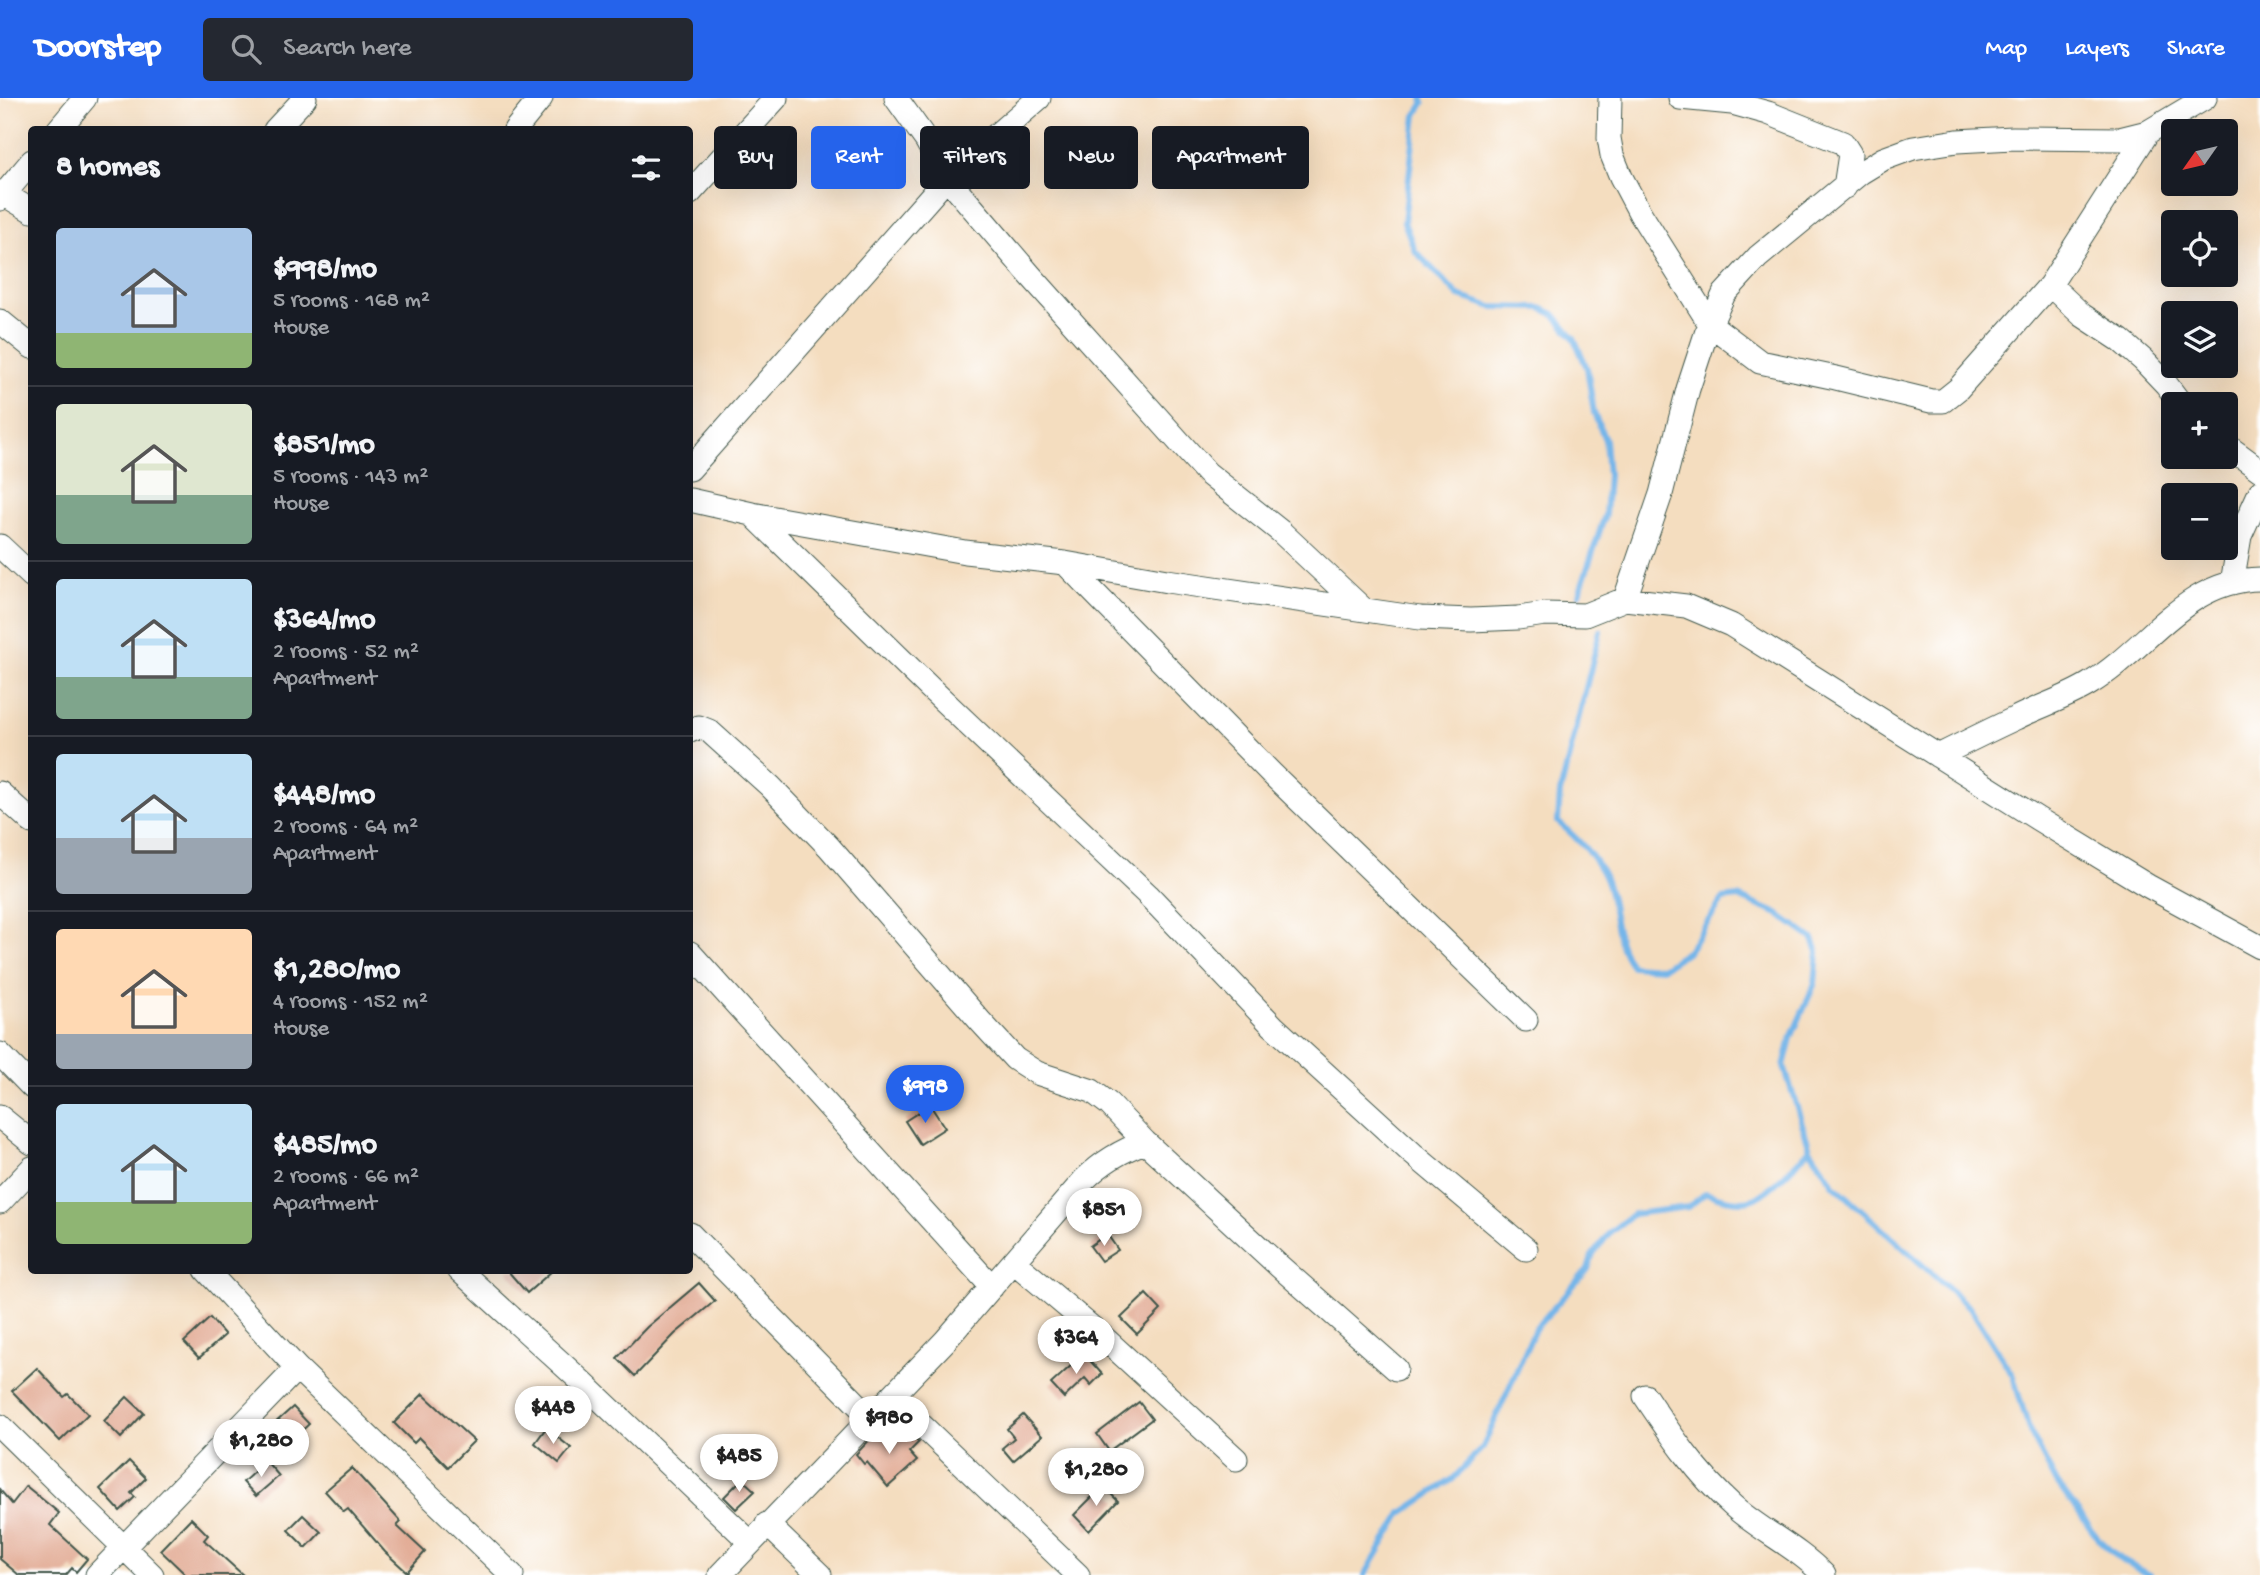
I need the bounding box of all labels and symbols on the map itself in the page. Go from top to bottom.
north arrow [2161,119,2238,196]
pin: $998 [884,1066,966,1125]
pin: $851 [1063,1188,1145,1248]
pin: $364 [1035,1316,1117,1376]
pin: $448 [512,1386,594,1446]
pin: $980 [848,1396,930,1456]
pin: $1,280 [204,1420,318,1479]
pin: $485 [698,1434,780,1494]
pin: $1,280 [1039,1448,1153,1508]

